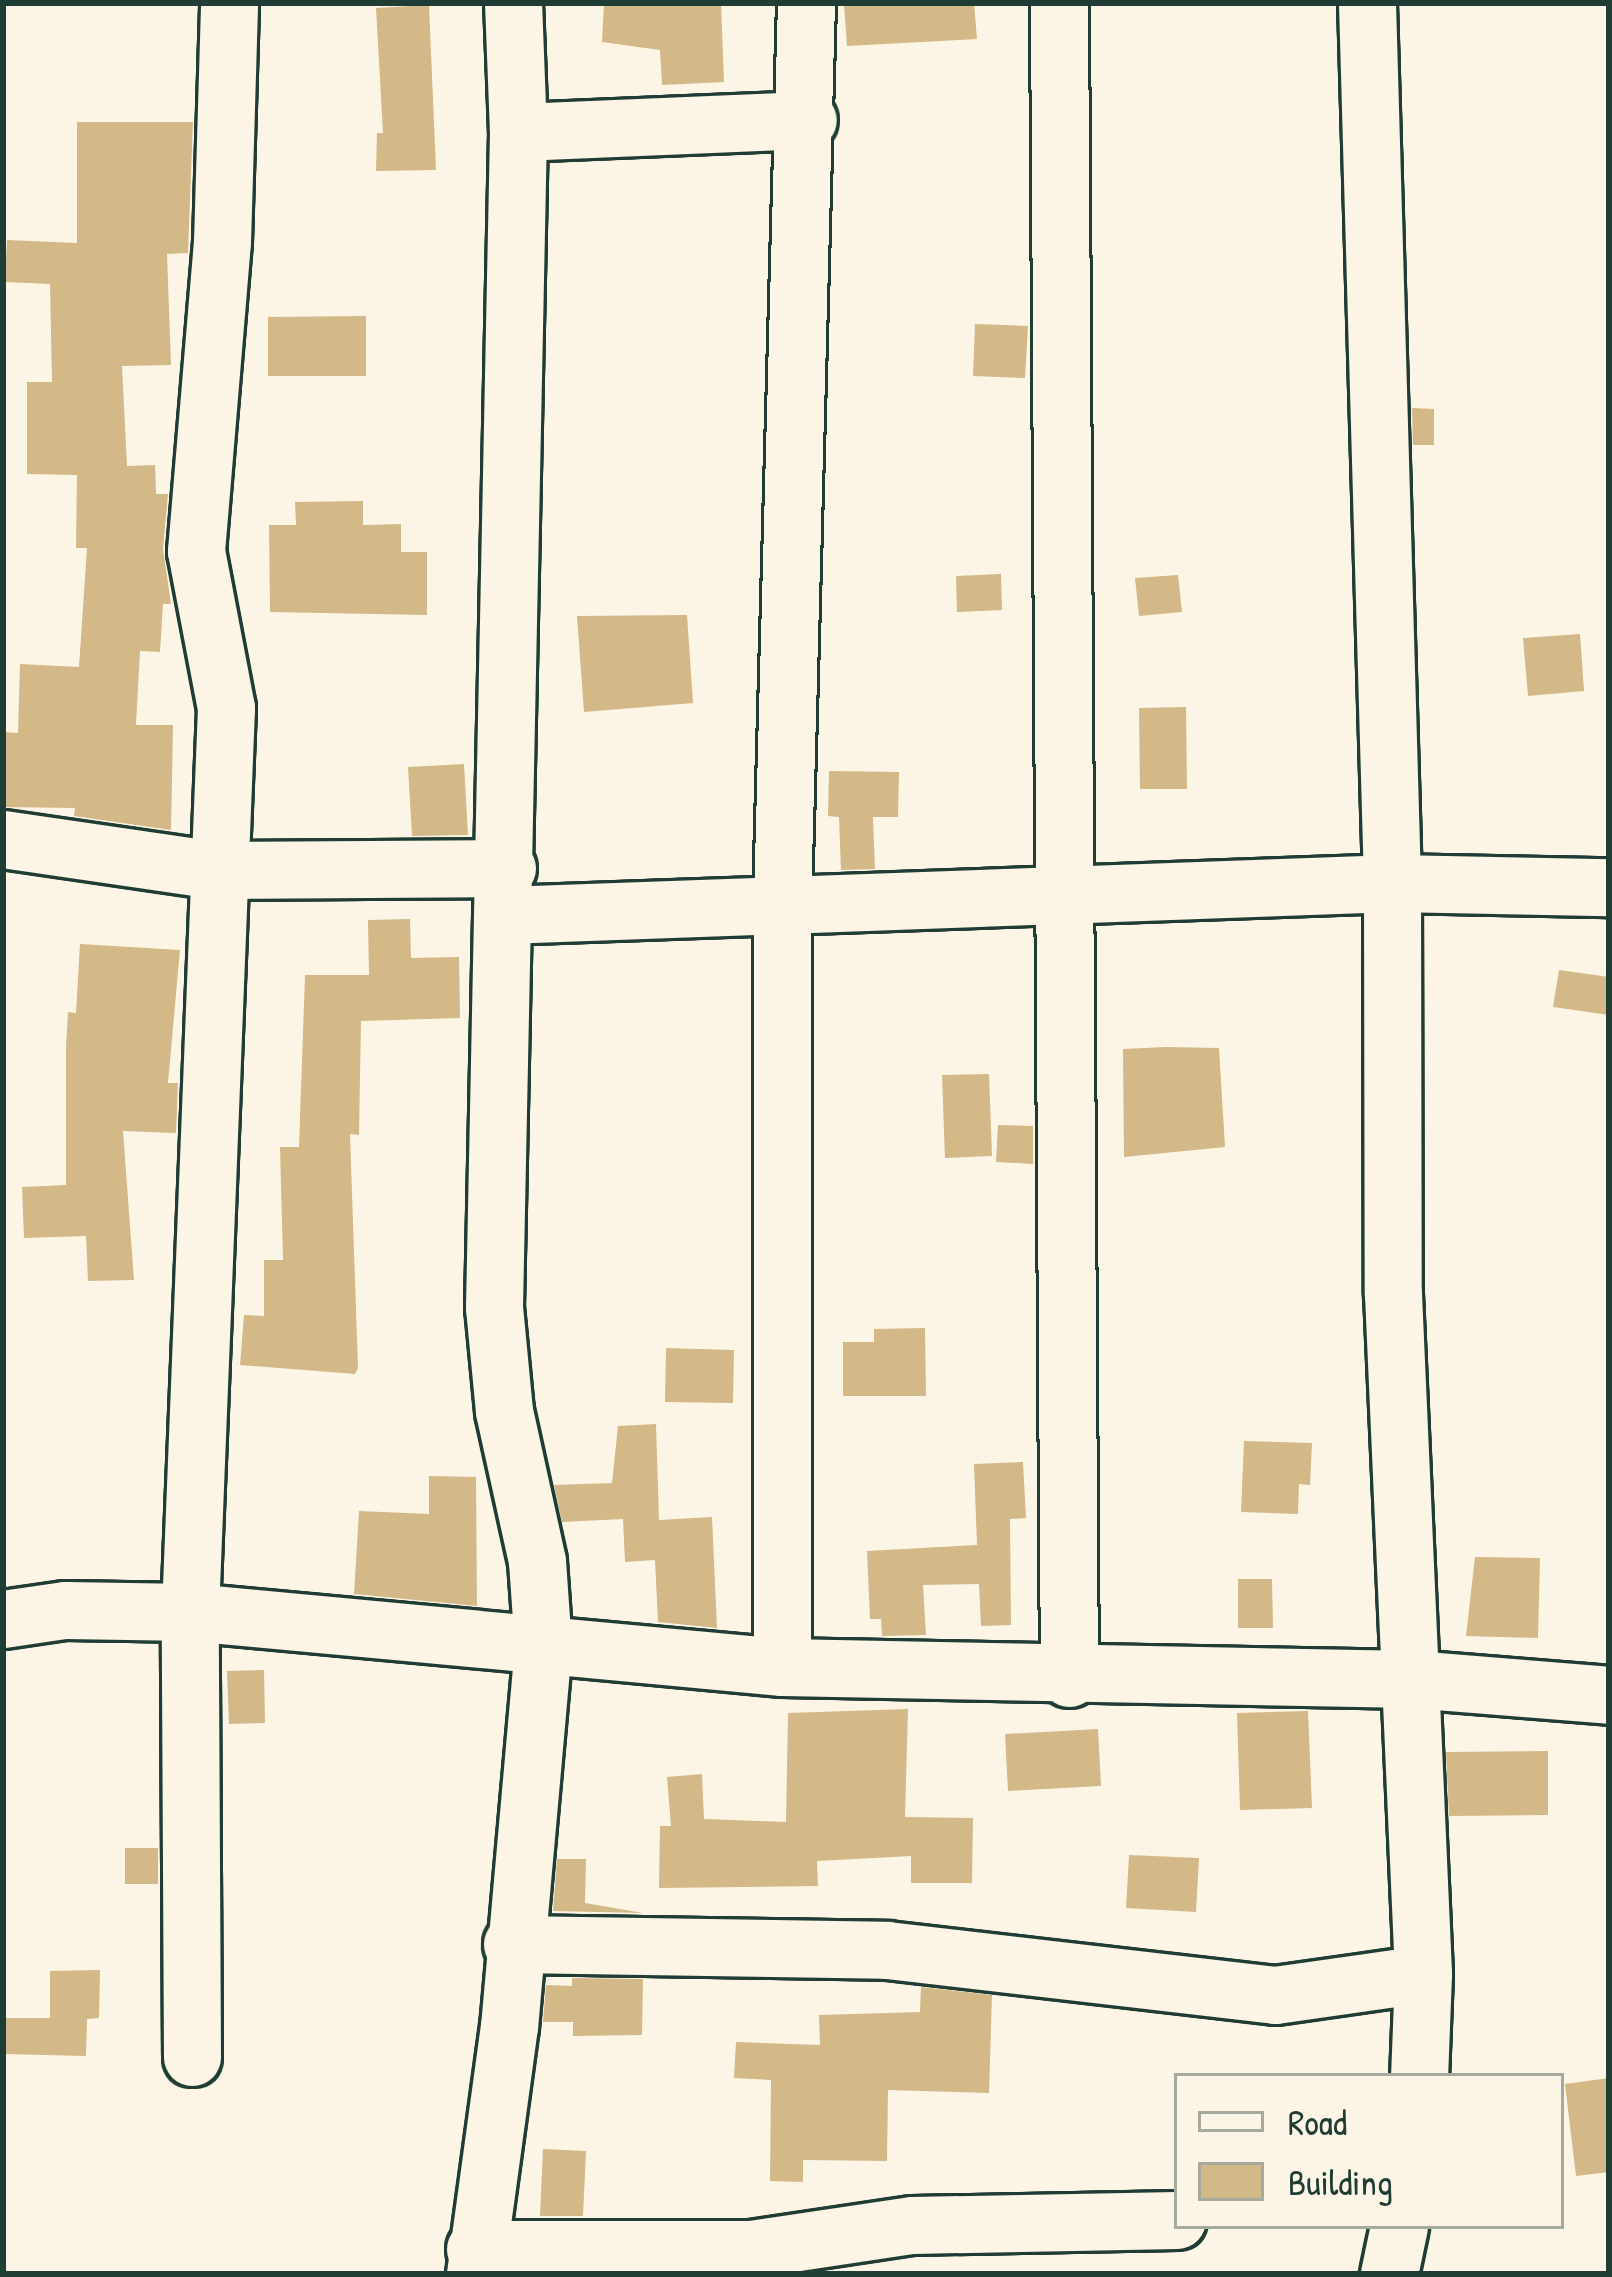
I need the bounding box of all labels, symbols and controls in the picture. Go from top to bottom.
legend [1174,2073,1564,2229]
text: Road [1288,2097,1347,2146]
text: Building [1288,2157,1393,2206]

